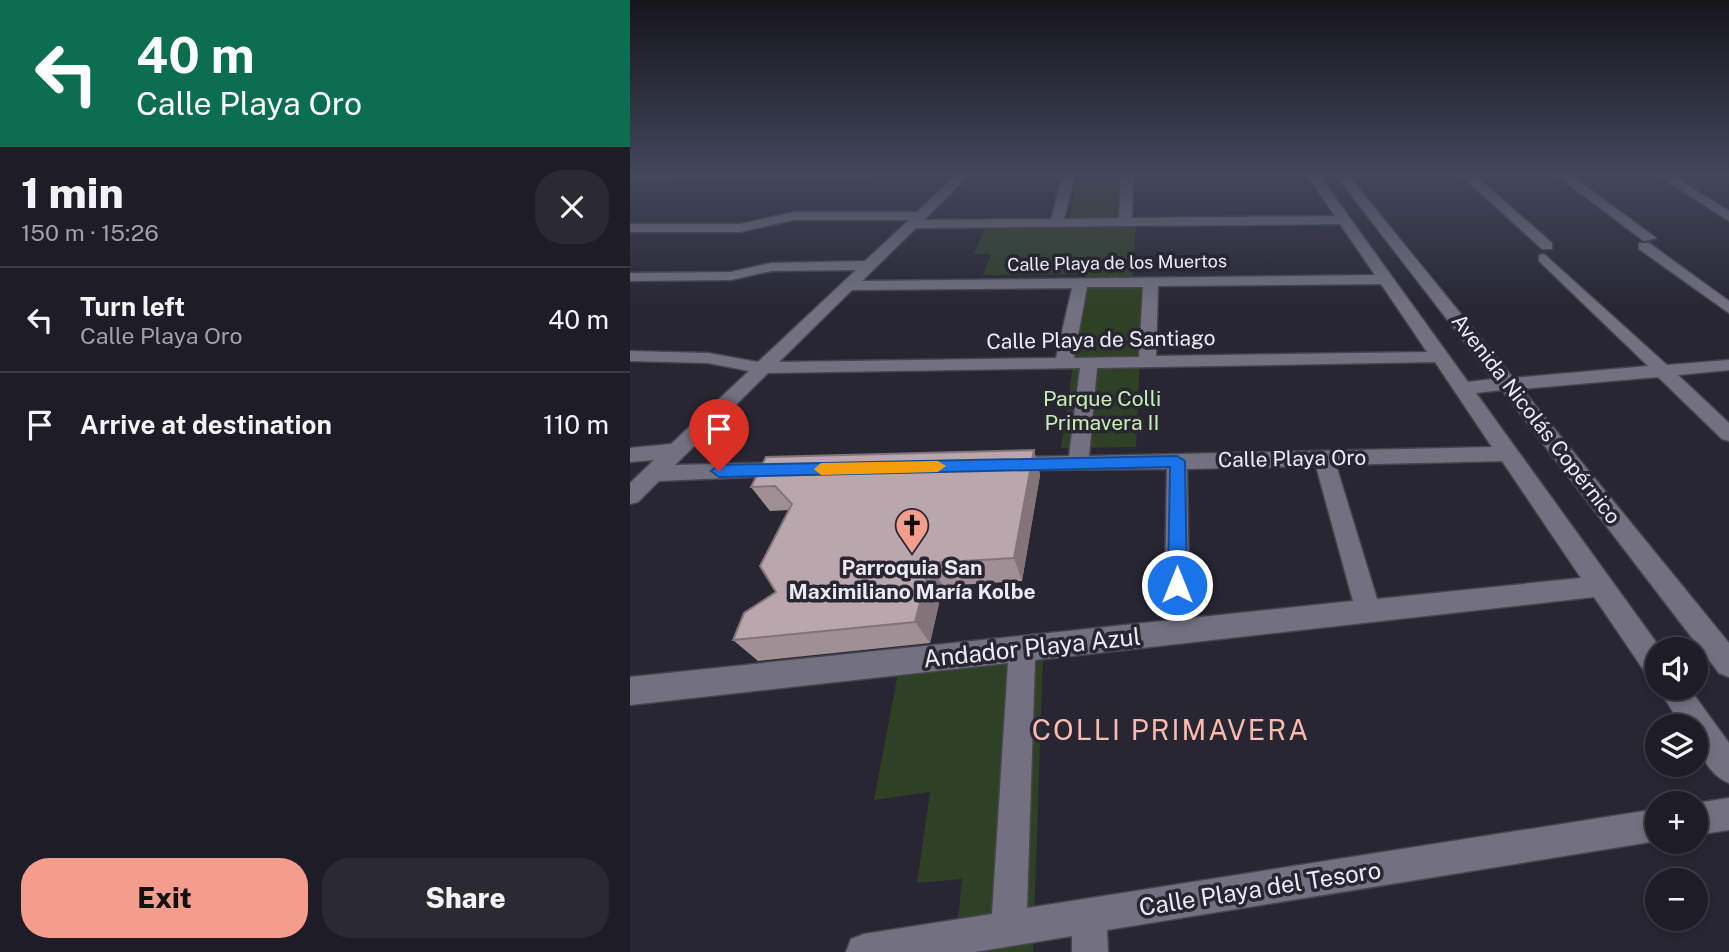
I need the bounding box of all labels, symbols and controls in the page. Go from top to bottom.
text: 40 m [136,26,255,84]
icon: left [21,28,112,119]
text: Calle Playa Oro [136,85,362,122]
text: 1 min [21,168,124,217]
button: close [535,170,609,244]
text: 150 m · 15:26 [21,219,159,246]
street label: Calle Playa de los Muertos [1007,250,1227,275]
text: Turn left [80,291,185,322]
icon: left [21,301,59,339]
text: 40 m [548,304,609,335]
street label: Avenida Nicolás Copérnico [1447,309,1626,529]
text: Calle Playa Oro [80,322,243,349]
street label: Calle Playa de Santiago [986,325,1216,354]
park label: Parque Colli Primavera II [1043,386,1161,435]
pin [689,399,749,471]
icon: arrive [21,406,59,444]
text: Arrive at destination [80,409,332,440]
text: 110 m [543,409,609,440]
icon: arrive [700,410,738,448]
street label: Calle Playa Oro [1218,445,1366,472]
church icon: Parroquia San Maximiliano María Kolbe [893,506,931,555]
position arrow [1140,548,1214,622]
place label: Parroquia San Maximiliano María Kolbe [788,555,1036,604]
street label: Andador Playa Azul [922,622,1142,672]
map controls [1645,637,1708,931]
button: sound [1645,637,1708,700]
district label: COLLI PRIMAVERA [1032,713,1310,746]
button: layers [1645,714,1708,777]
button: + [1645,791,1708,854]
street label: Calle Playa del Tesoro [1137,855,1383,921]
button: Exit [21,858,308,938]
button: Share [322,858,609,938]
button: − [1645,868,1708,931]

